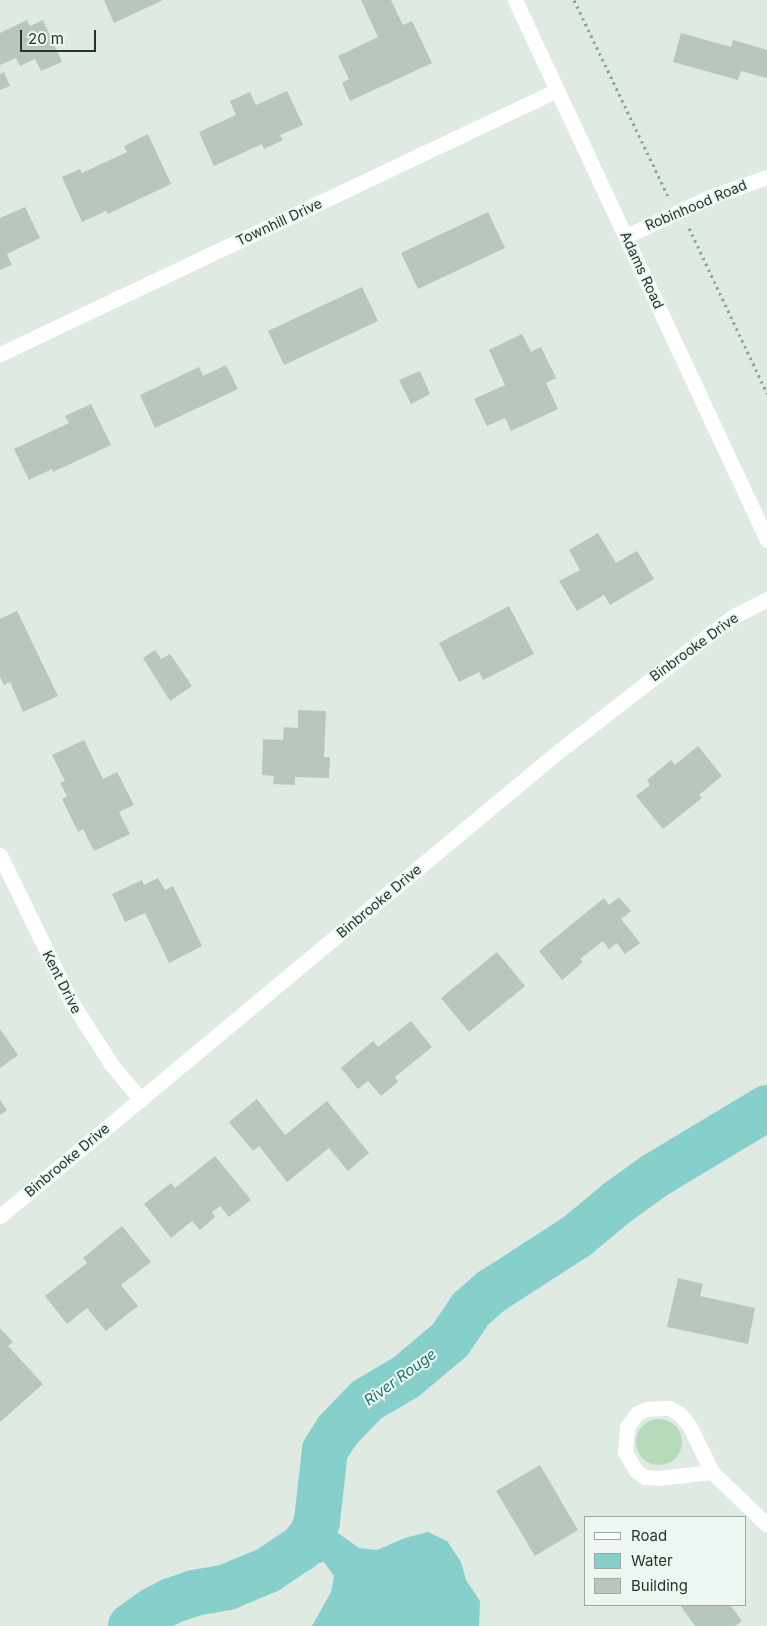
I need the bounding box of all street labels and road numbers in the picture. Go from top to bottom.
street label: Robinhood Road [643,176,749,234]
street label: Townhill Drive [233,195,325,249]
street label: Adams Road [617,229,667,311]
street label: Binbrooke Drive [646,609,742,685]
street label: Binbrooke Drive [333,861,425,941]
street label: Kent Drive [39,948,85,1016]
street label: Binbrooke Drive [21,1120,113,1200]

